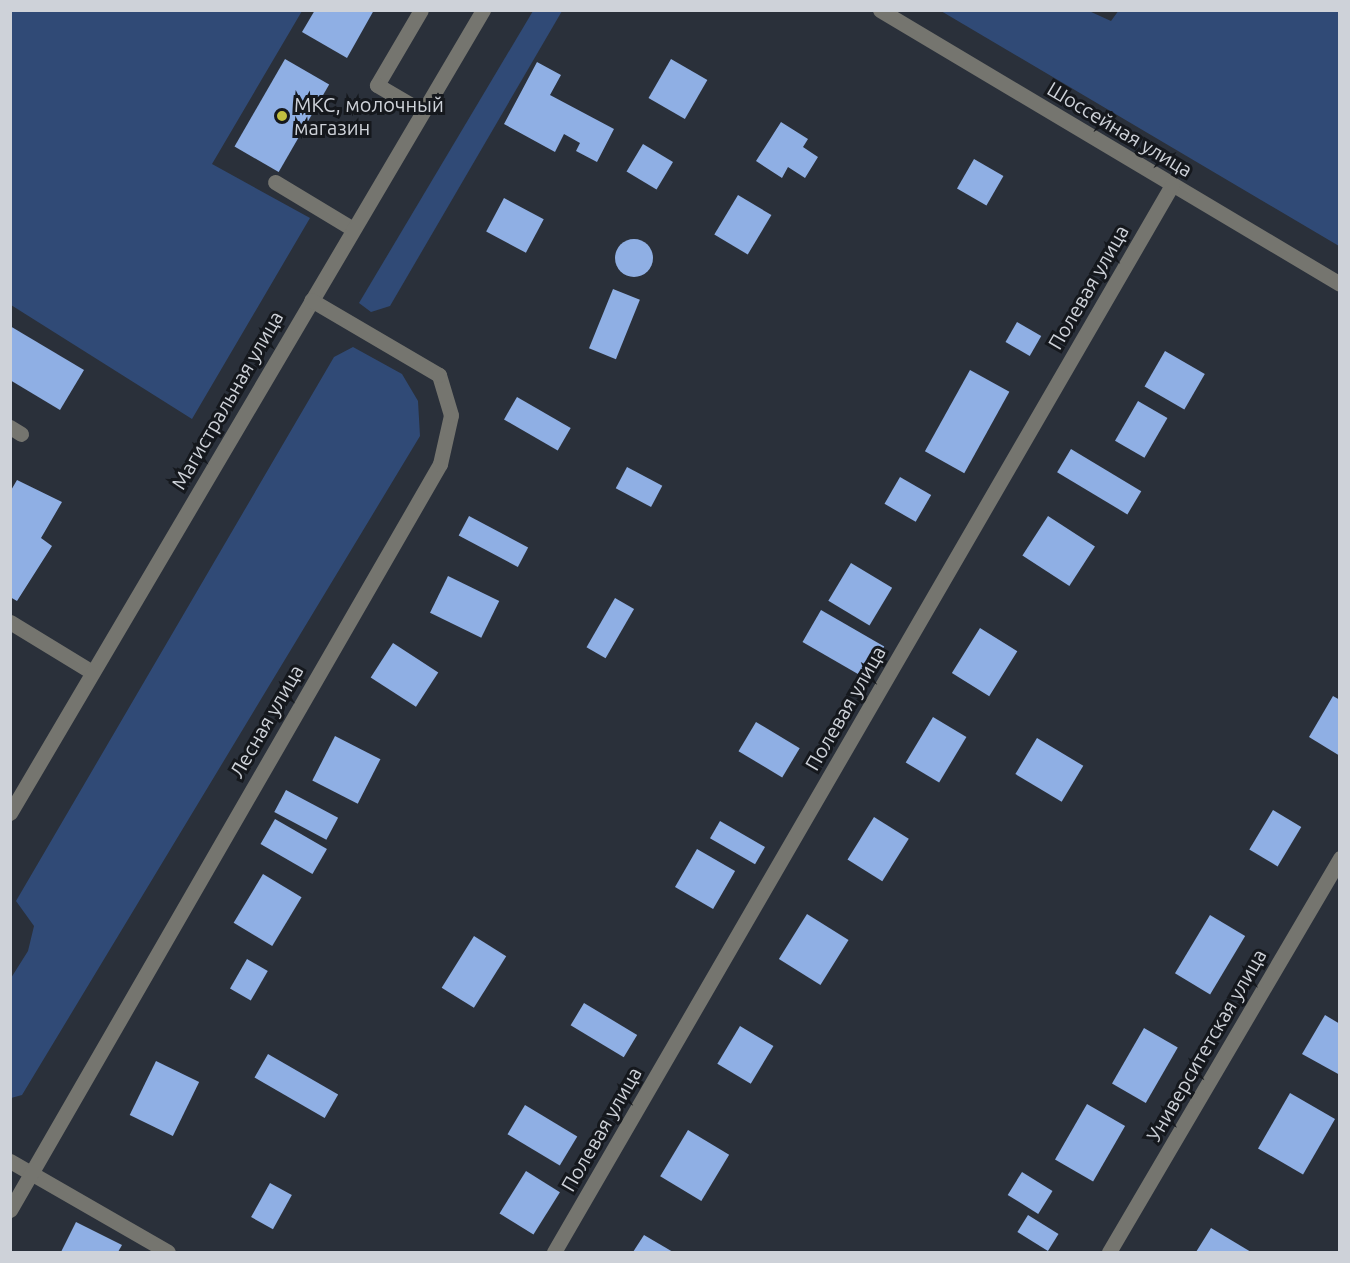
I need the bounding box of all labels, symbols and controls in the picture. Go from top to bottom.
street label: Шоссейная улица [1043,76,1197,182]
place label: МКС, молочный магазин [294,92,444,139]
marker: МКС, молочный магазин [275,109,289,123]
street label: Полевая улица [1043,221,1133,353]
street label: Магистральная улица [166,306,288,494]
street label: Полевая улица [800,642,890,774]
street label: Лесная улица [224,660,308,782]
street label: Университетская улица [1141,944,1271,1146]
street label: Полевая улица [556,1063,646,1195]

